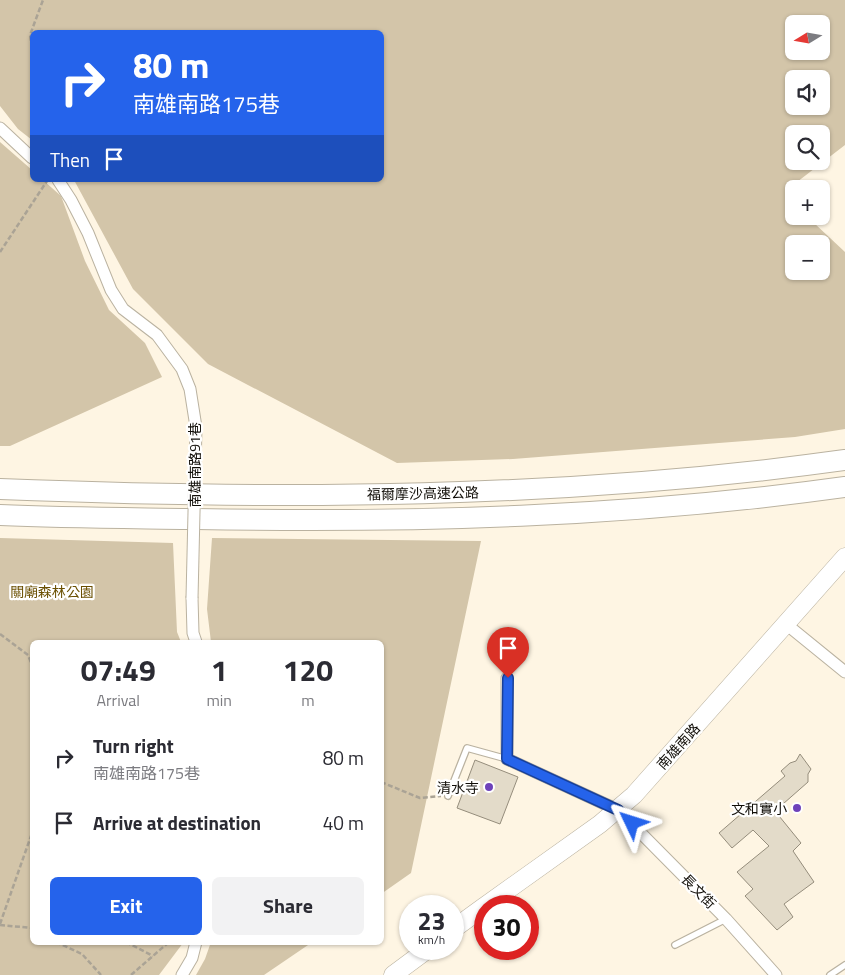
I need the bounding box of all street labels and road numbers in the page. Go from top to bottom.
street label: 南雄南路91巷 [184,422,205,508]
street label: 福爾摩沙高速公路 [367,482,479,504]
street label: 南雄南路 [651,718,705,774]
street label: 長文街 [677,869,721,913]

